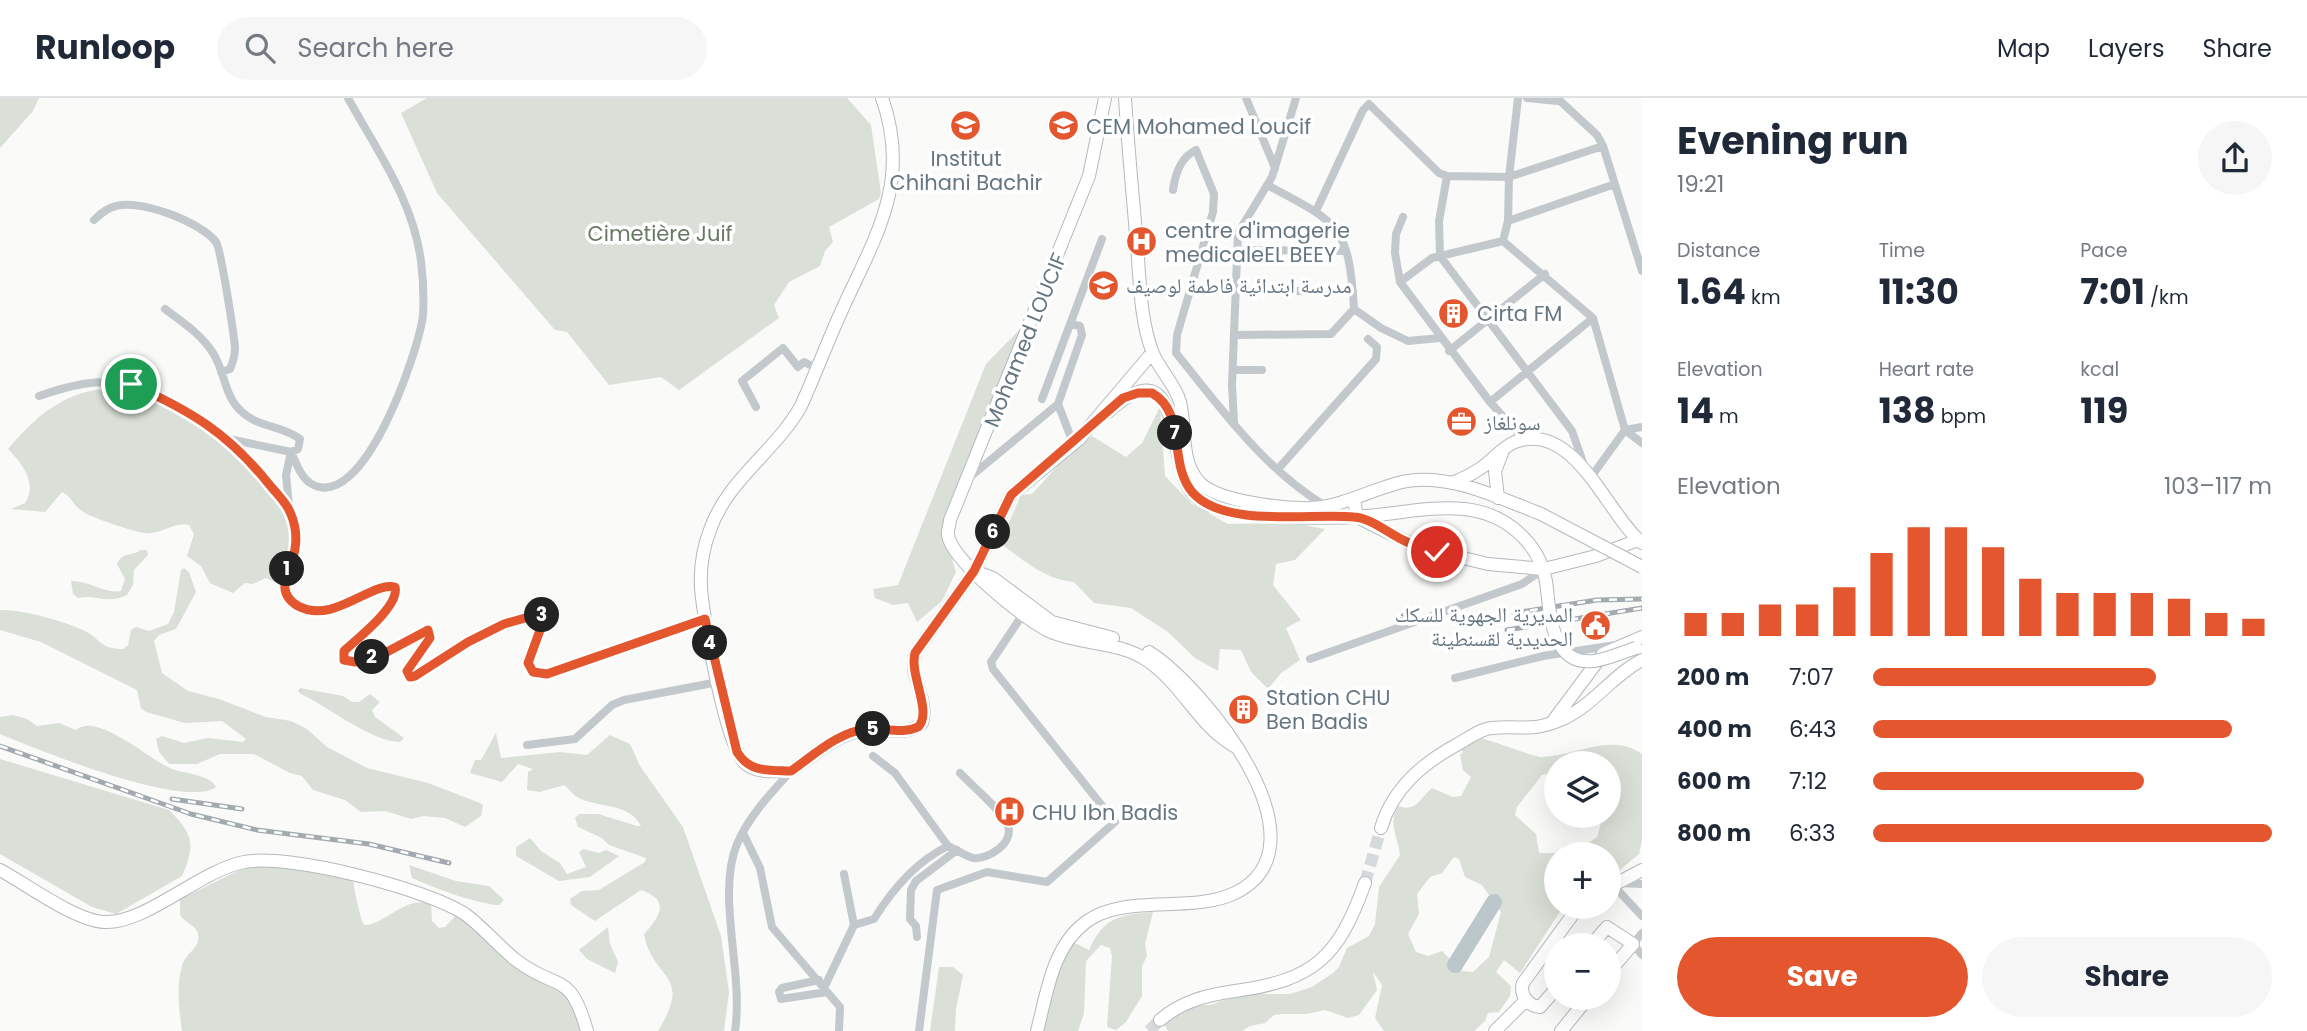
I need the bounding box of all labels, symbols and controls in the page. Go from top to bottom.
search box [217,17,707,80]
text: Runloop [35,24,175,71]
icon: search [241,29,279,67]
text: Search here [297,30,454,66]
text: Map [1997,32,2050,65]
text: Layers [2088,32,2164,65]
text: Share [2202,32,2272,65]
school or university icon: Institut Chihani Bachir [949,109,983,143]
school or university icon: CEM Mohamed Loucif [1046,109,1080,143]
place label: CEM Mohamed Loucif [1086,112,1311,141]
text: Evening run [1677,114,1909,167]
button: share [2198,121,2272,195]
place label: Institut Chihani Bachir [890,144,1043,197]
text: 19:21 [1677,168,1724,200]
place label: centre d'imagerie medicaleEL BEEY [1165,216,1350,269]
park label: Cimetière Juif [588,219,733,248]
hospital icon: centre d'imagerie medicaleEL BEEY [1125,225,1159,259]
text: Distance [1677,237,1760,264]
text: Time [1879,237,1925,264]
text: Pace [2080,237,2128,264]
street label: Mohamed LOUCIF [977,249,1073,431]
text: 1.64 [1677,267,1746,316]
text: 11:30 [1879,267,1959,316]
text: 7:01 [2080,267,2145,316]
school or university icon: مدرسة ابتدائية فاطمة لوصيف [1086,268,1120,302]
place label: مدرسة ابتدائية فاطمة لوصيف [1126,271,1352,300]
text: km [1746,284,1780,311]
text: /km [2145,284,2188,311]
building icon: Cirta FM [1437,296,1471,330]
place label: Cirta FM [1477,299,1562,328]
pin [101,354,161,414]
text: Elevation [1677,356,1763,383]
text: Heart rate [1879,356,1974,383]
text: kcal [2080,356,2119,383]
icon: arrive [112,365,150,403]
text: 14 [1677,386,1714,435]
text: 138 [1879,386,1936,435]
text: 119 [2080,386,2128,435]
text: m [1714,403,1739,430]
text: bpm [1936,403,1986,430]
office icon: سونلغاز [1444,405,1478,439]
place label: سونلغاز [1483,408,1541,437]
pin: 7 [1158,416,1192,450]
text: 7 [1169,419,1180,446]
text: Elevation [1677,470,1781,502]
text: 103–117 m [2164,470,2272,502]
pin: 6 [976,514,1010,550]
text: 6 [986,518,999,545]
pin [1407,522,1467,582]
icon: check [1418,533,1456,571]
pin: 1 [270,552,304,587]
text: 1 [283,555,290,582]
pin: 3 [524,598,560,632]
place label: المديرية الجهوية للسكك الحديدية لقسنطينة [1395,600,1573,653]
text: 3 [536,601,547,628]
public building icon: المديرية الجهوية للسكك الحديدية لقسنطينة [1579,609,1613,643]
pin: 4 [692,626,728,660]
text: 4 [703,629,716,656]
pin: 2 [354,640,390,674]
text: 2 [366,643,377,670]
text: 200 m [1677,661,1749,693]
text: 7:07 [1789,661,1833,693]
place label: Station CHU Ben Badis [1266,683,1390,736]
building icon: Station CHU Ben Badis [1226,692,1260,726]
pin: 5 [856,712,890,746]
text: 400 m [1677,713,1752,745]
text: 6:43 [1789,713,1837,745]
text: 5 [866,715,879,742]
map controls [1544,751,1621,1010]
button: layers [1544,751,1621,828]
text: 600 m [1677,765,1751,797]
text: 7:12 [1789,765,1827,797]
hospital icon: CHU Ibn Badis [992,795,1026,829]
place label: CHU Ibn Badis [1032,798,1178,827]
text: 800 m [1677,817,1751,849]
text: 6:33 [1789,817,1836,849]
button: + [1544,842,1621,919]
button: − [1544,933,1621,1010]
button: Save [1677,937,1968,1017]
button: Share [1982,937,2272,1017]

